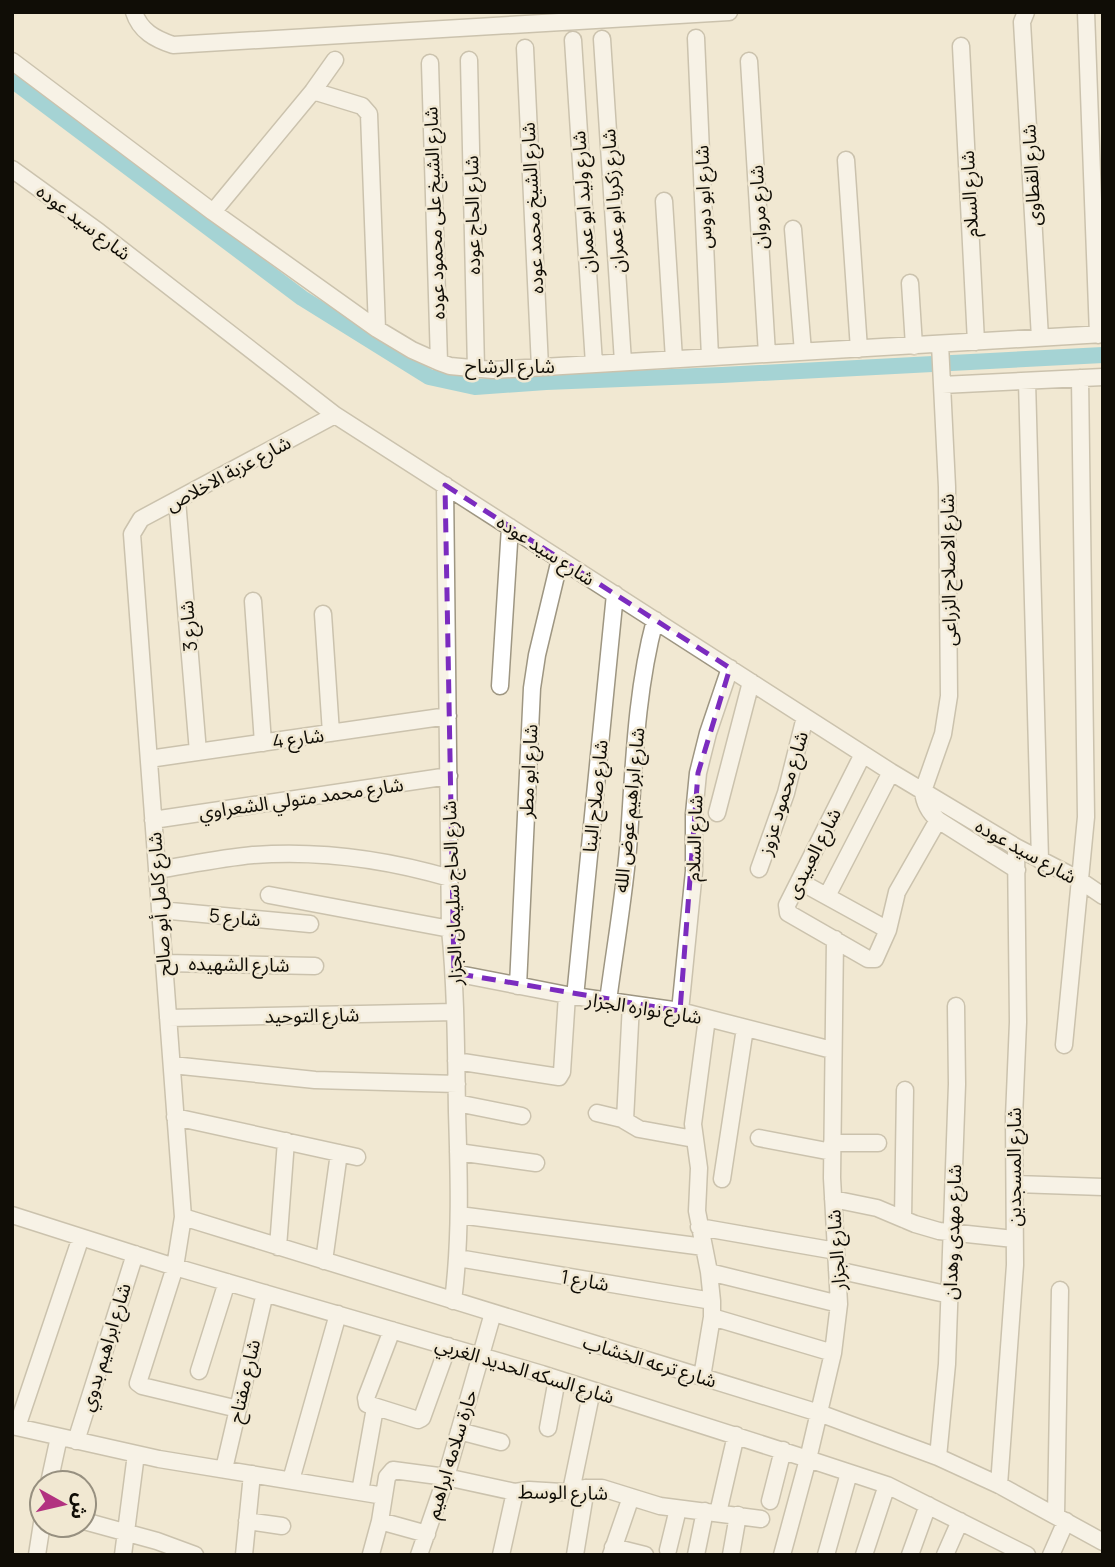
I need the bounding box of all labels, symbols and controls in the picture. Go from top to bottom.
street label: شارع الشيخ على محمود عوده [417,106,453,320]
street label: شارع الشيخ محمد عوده [515,121,551,295]
street label: شارع القطاوى [1015,124,1048,226]
street label: شارع زكريا ابو عمران [595,128,632,274]
street label: شارع وليد ابو عمران [565,130,602,274]
street label: شارع ابو دوس [688,145,719,249]
street label: شارع السلام [954,150,986,238]
street label: شارع الحاج عوده [458,155,487,275]
street label: شارع مروان [743,164,774,250]
street label: شارع سيد عوده [31,178,137,267]
street label: شارع الرشاح [465,353,555,380]
street label: شارع عزبة الاخلاص [161,429,296,518]
street label: شارع الاصلاح الزراعى [934,494,963,646]
street label: شارع سيد عوده [491,509,600,592]
street label: شارع 3 [173,599,204,653]
street label: شارع 4 [270,722,326,755]
street label: شارع ابو مطر [512,723,544,820]
street label: شارع ابراهيم عوض الله [607,726,653,894]
street label: شارع محمود عزوز [752,728,815,859]
street label: شارع صلاح البنا [576,738,615,854]
street label: شارع محمد متولي الشعراوي [197,771,405,828]
street label: شارع السلام [679,794,711,882]
street label: شارع الحاج سليمان الجزار [436,800,469,987]
street label: شارع العبيدى [779,803,848,903]
street label: شارع سيد عوده [970,812,1081,890]
street label: شارع كامل أبو صالح [141,831,179,977]
street label: شارع 5 [208,902,262,933]
street label: شارع الشهيده [188,950,290,979]
street label: شارع نواره الجزار [583,986,704,1031]
street label: شارع التوحيد [264,1001,360,1030]
street label: شارع المسجدين [1001,1107,1028,1227]
street label: شارع مهدى وهدان [937,1164,968,1300]
street label: شارع الجزار [820,1209,853,1292]
street label: شارع 1 [559,1263,611,1298]
street label: شارع ابراهيم بدوي [73,1280,139,1415]
street label: شارع ترعه الخشاب [580,1328,720,1395]
street label: شارع السكه الحديد الغربي [432,1330,618,1412]
street label: شارع مفتاح [222,1337,267,1426]
street label: حارة سلامه ابراهيم [419,1386,485,1522]
north arrow [28,1469,98,1539]
street label: شارع الوسط [518,1478,608,1507]
text: ش [65,1492,95,1521]

